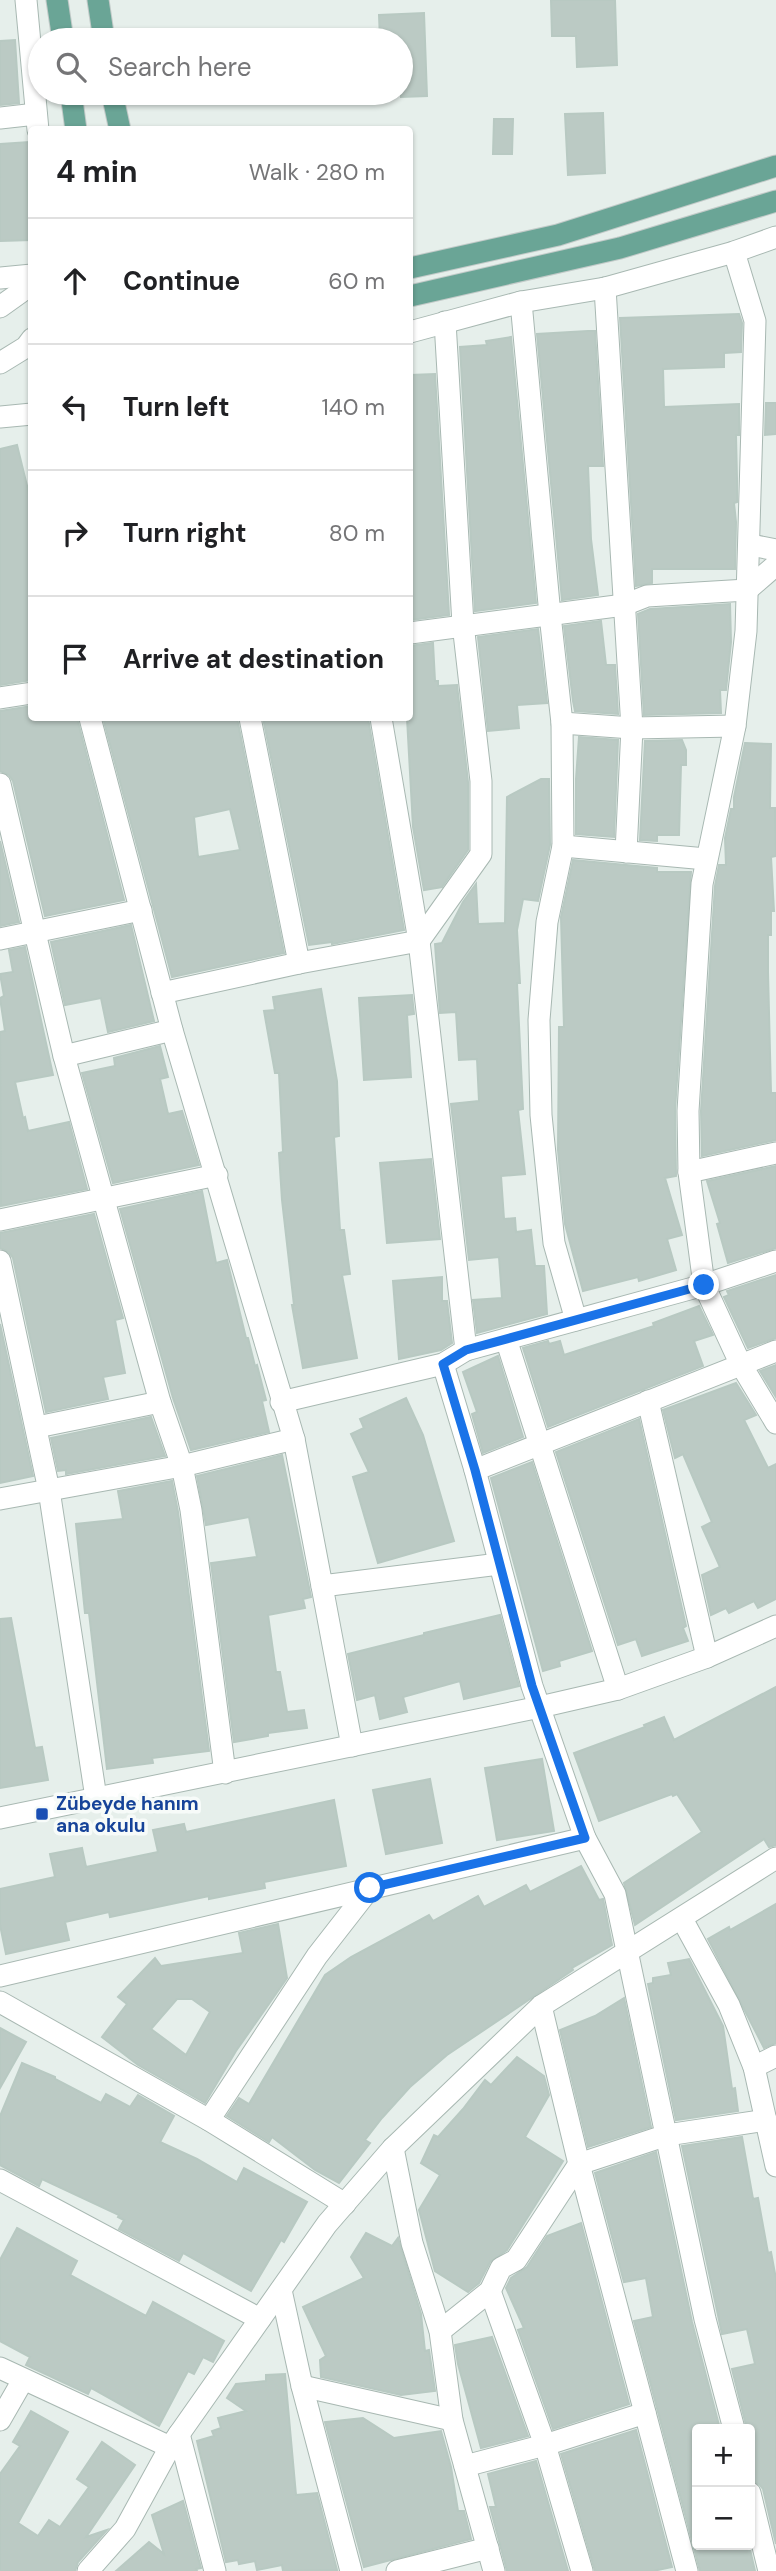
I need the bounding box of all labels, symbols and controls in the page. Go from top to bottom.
search box [28,28,413,105]
icon: search [52,48,90,86]
text: Search here [108,50,251,84]
text: 4 min [56,152,138,191]
text: Walk · 280 m [249,157,385,187]
icon: ahead [56,262,94,300]
text: Continue [123,264,240,298]
text: 60 m [328,266,385,296]
icon: left [56,388,94,426]
text: Turn left [123,390,230,424]
text: 140 m [322,392,385,422]
icon: right [56,514,94,552]
text: Turn right [123,516,247,550]
text: 80 m [329,518,385,548]
icon: arrive [56,640,94,678]
text: Arrive at destination [123,642,384,676]
route end [688,1269,719,1300]
place label: Zübeyde hanım ana okulu [56,1791,199,1838]
marker: Zübeyde hanım ana okulu [34,1806,50,1822]
route start [354,1872,385,1903]
map controls [692,2424,755,2550]
button: + [692,2424,755,2487]
button: − [692,2487,755,2550]

